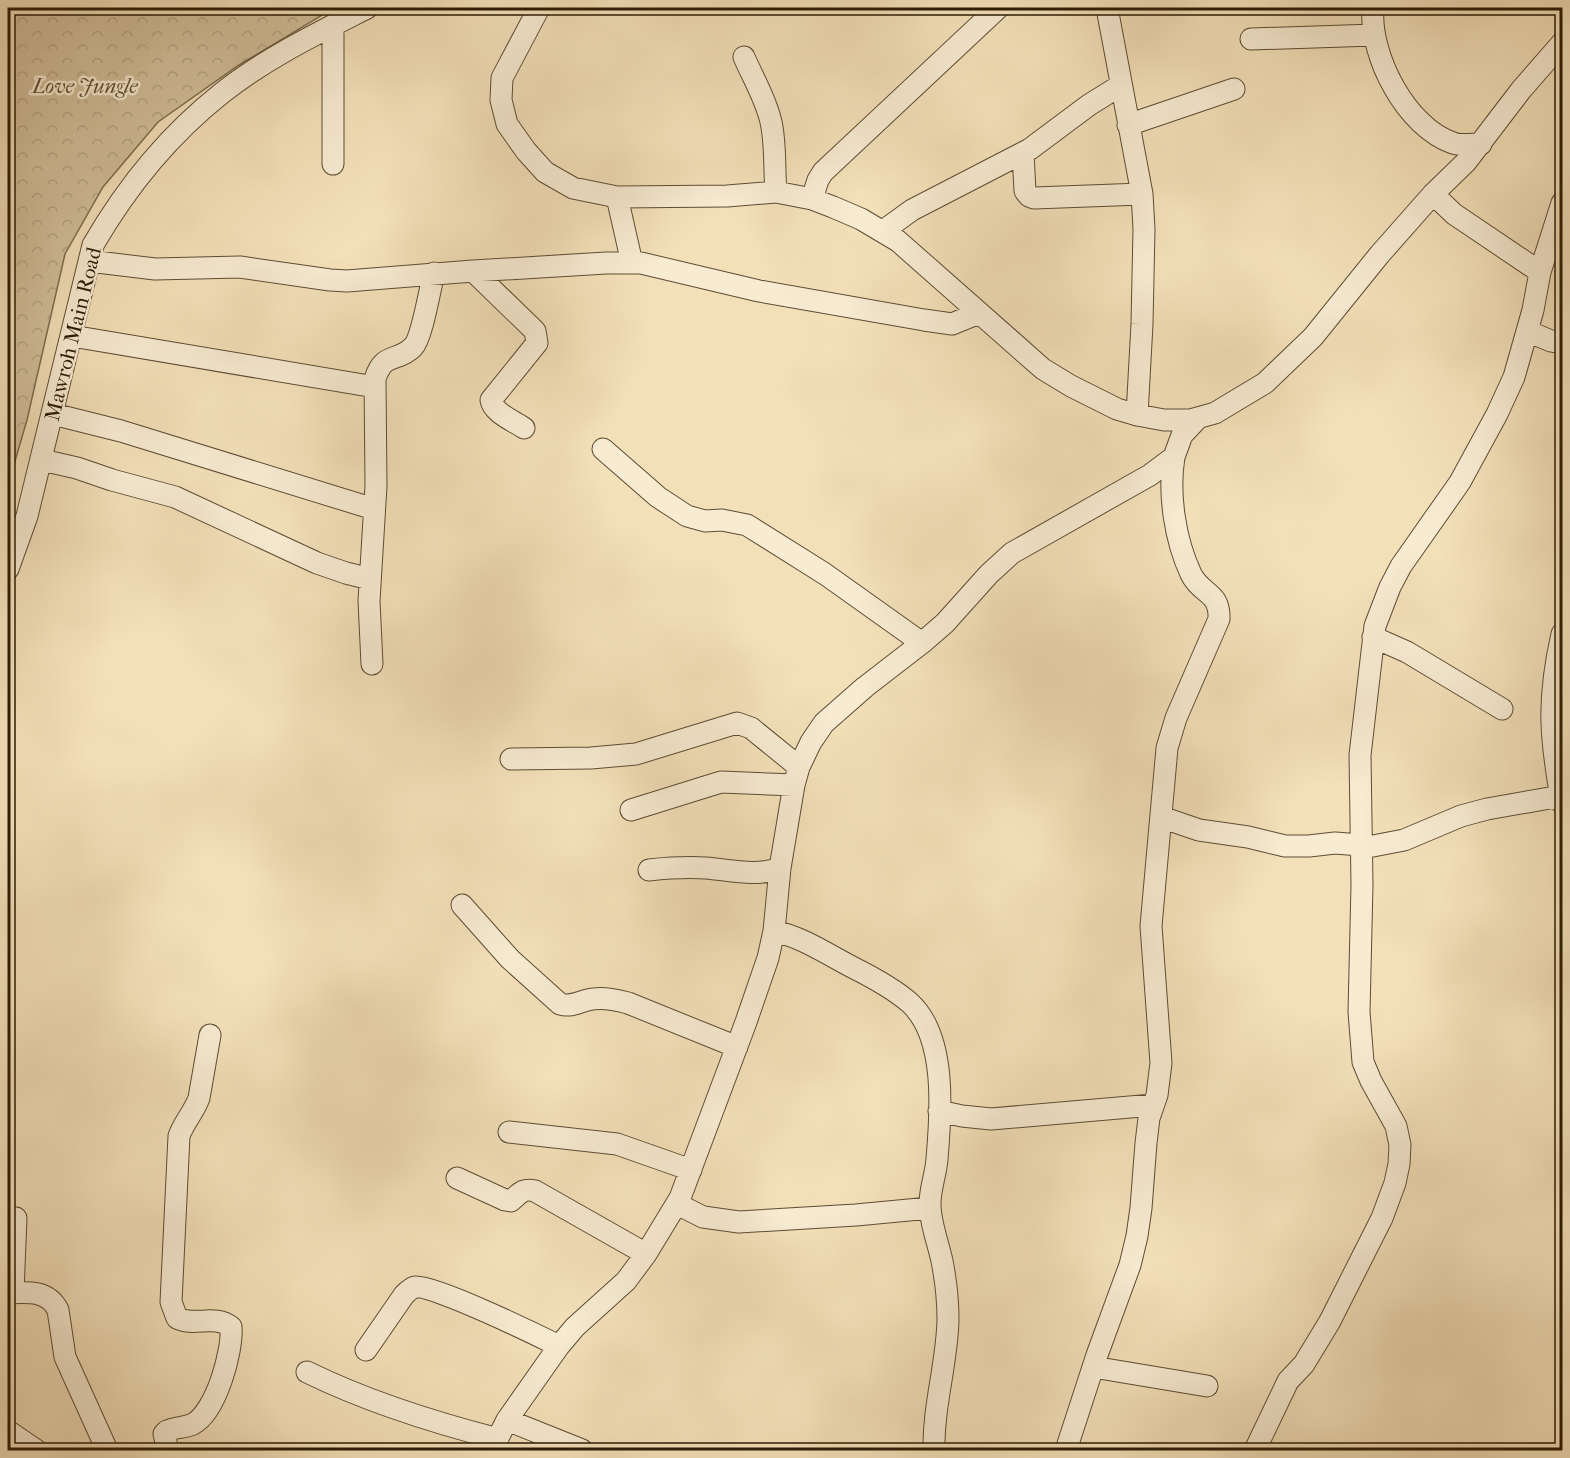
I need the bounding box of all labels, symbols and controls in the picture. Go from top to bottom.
park label: Love Jungle [30,74,138,98]
street label: Mawroh Main Road [40,244,106,423]

